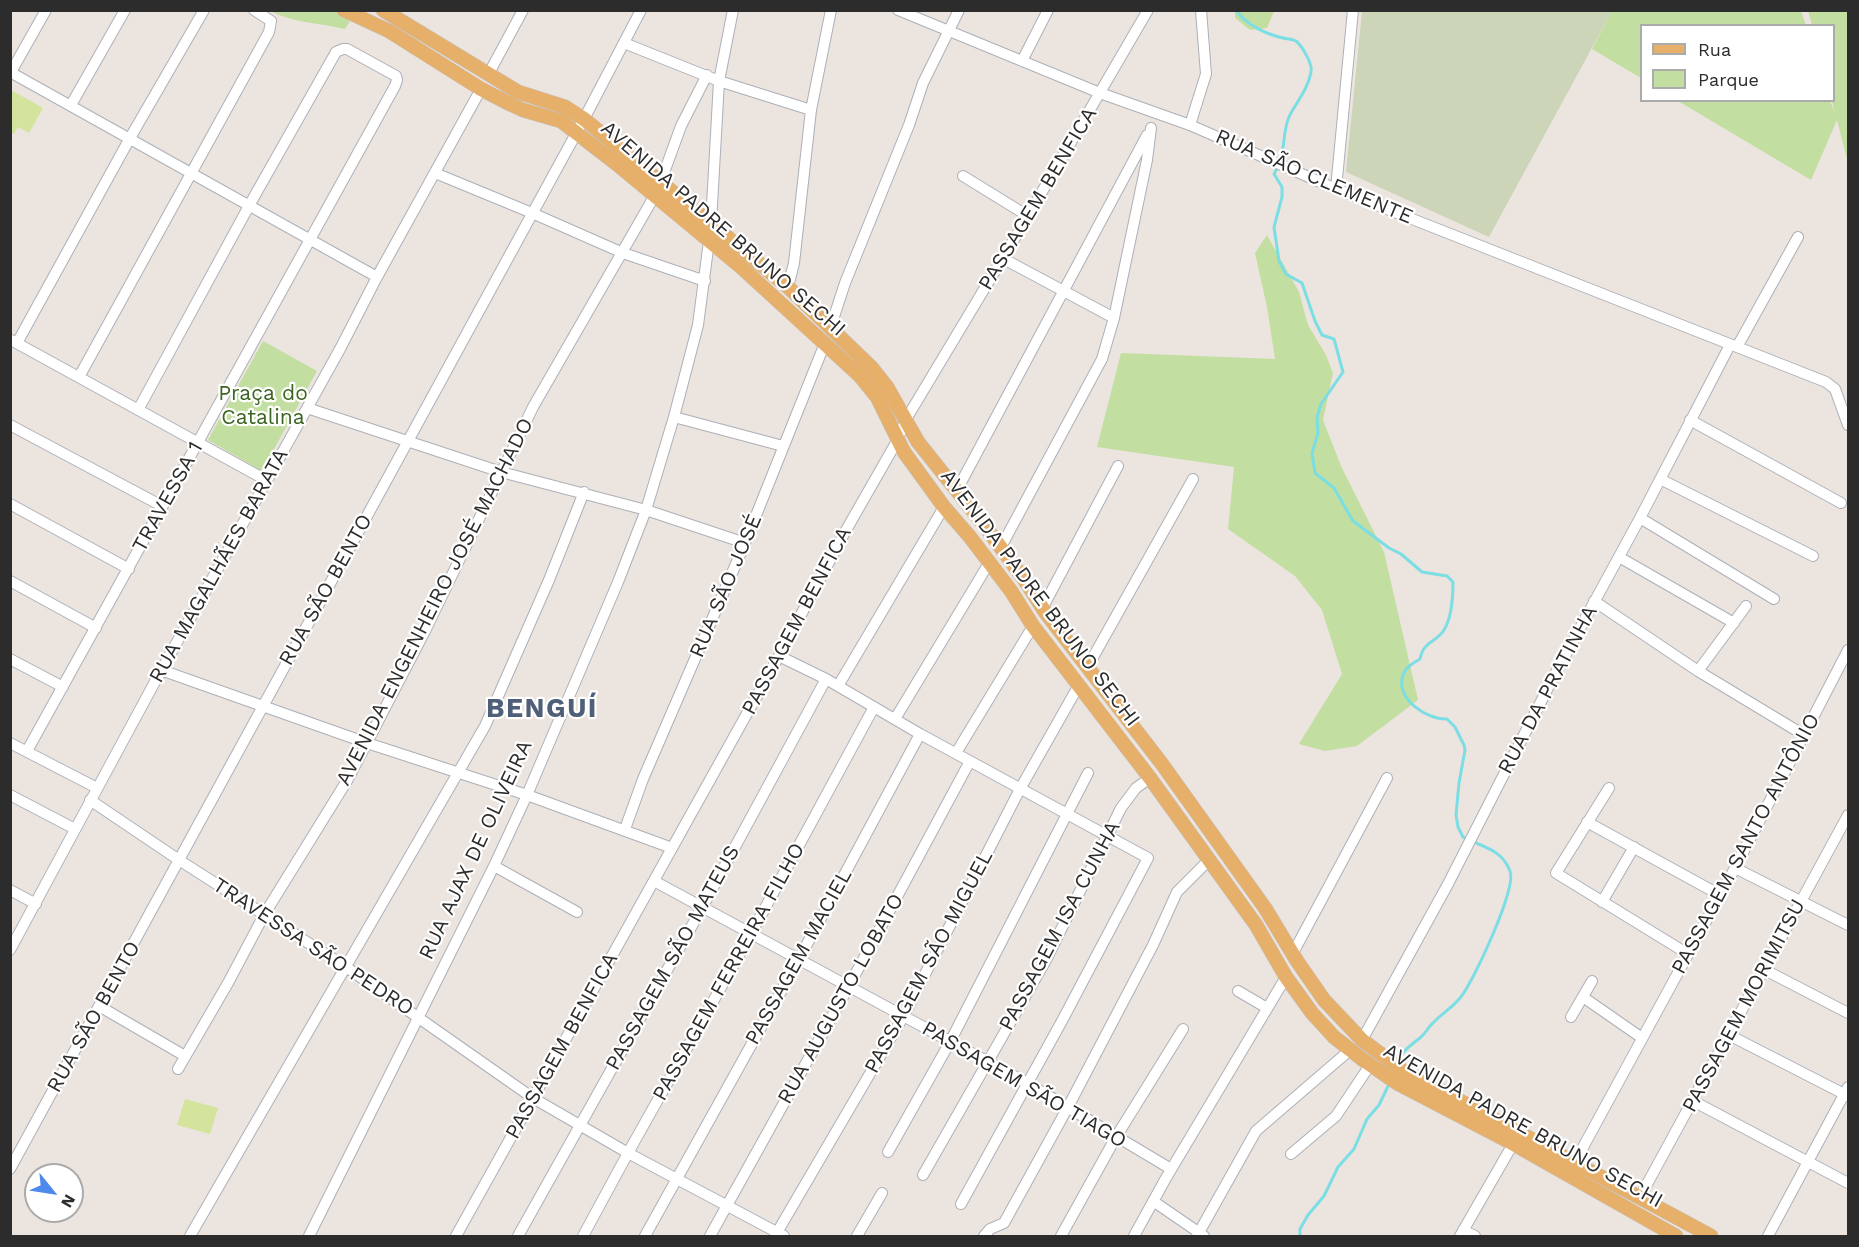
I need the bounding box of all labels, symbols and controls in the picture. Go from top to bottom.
legend [1640,24,1835,102]
text: Rua [1698,39,1731,60]
text: Parque [1698,69,1759,90]
street label: PASSAGEM BENFICA [973,103,1103,295]
street label: AVENIDA PADRE BRUNO SECHI [596,116,850,342]
street label: RUA SÃO CLEMENTE [1211,124,1417,230]
park label: Praça do Catalina [218,381,308,431]
street label: AVENIDA ENGENHEIRO JOSÉ MACHADO [331,414,539,790]
street label: TRAVESSA 1 [127,437,209,557]
street label: RUA MAGALHÃES BARATA [144,445,294,687]
street label: AVENIDA PADRE BRUNO SECHI [935,464,1145,732]
street label: RUA SÃO BENTO [274,510,378,670]
street label: RUA SÃO JOSÉ [684,510,768,662]
street label: PASSAGEM BENFICA [737,523,857,719]
street label: RUA DA PRATINHA [1493,601,1603,779]
district label: BENGUÍ [486,693,598,725]
street label: PASSAGEM SANTO ANTÔNIO [1666,709,1826,979]
street label: RUA AJAX DE OLIVEIRA [414,736,538,964]
street label: PASSAGEM ISA CUNHA [994,817,1126,1035]
street label: PASSAGEM FERREIRA FILHO [647,839,811,1105]
street label: PASSAGEM SÃO MATEUS [601,841,745,1075]
street label: PASSAGEM SÃO MIGUEL [859,846,999,1078]
street label: PASSAGEM MACIEL [740,865,858,1049]
street label: TRAVESSA SÃO PEDRO [208,873,418,1021]
street label: RUA AUGUSTO LOBATO [773,889,909,1109]
street label: PASSAGEM MORIMITSU [1677,895,1811,1117]
street label: RUA SÃO BENTO [42,937,146,1097]
street label: PASSAGEM BENFICA [500,948,624,1144]
street label: PASSAGEM SÃO TIAGO [917,1016,1131,1154]
street label: AVENIDA PADRE BRUNO SECHI [1379,1038,1667,1214]
north arrow [24,1163,84,1223]
text: N [57,1191,79,1211]

